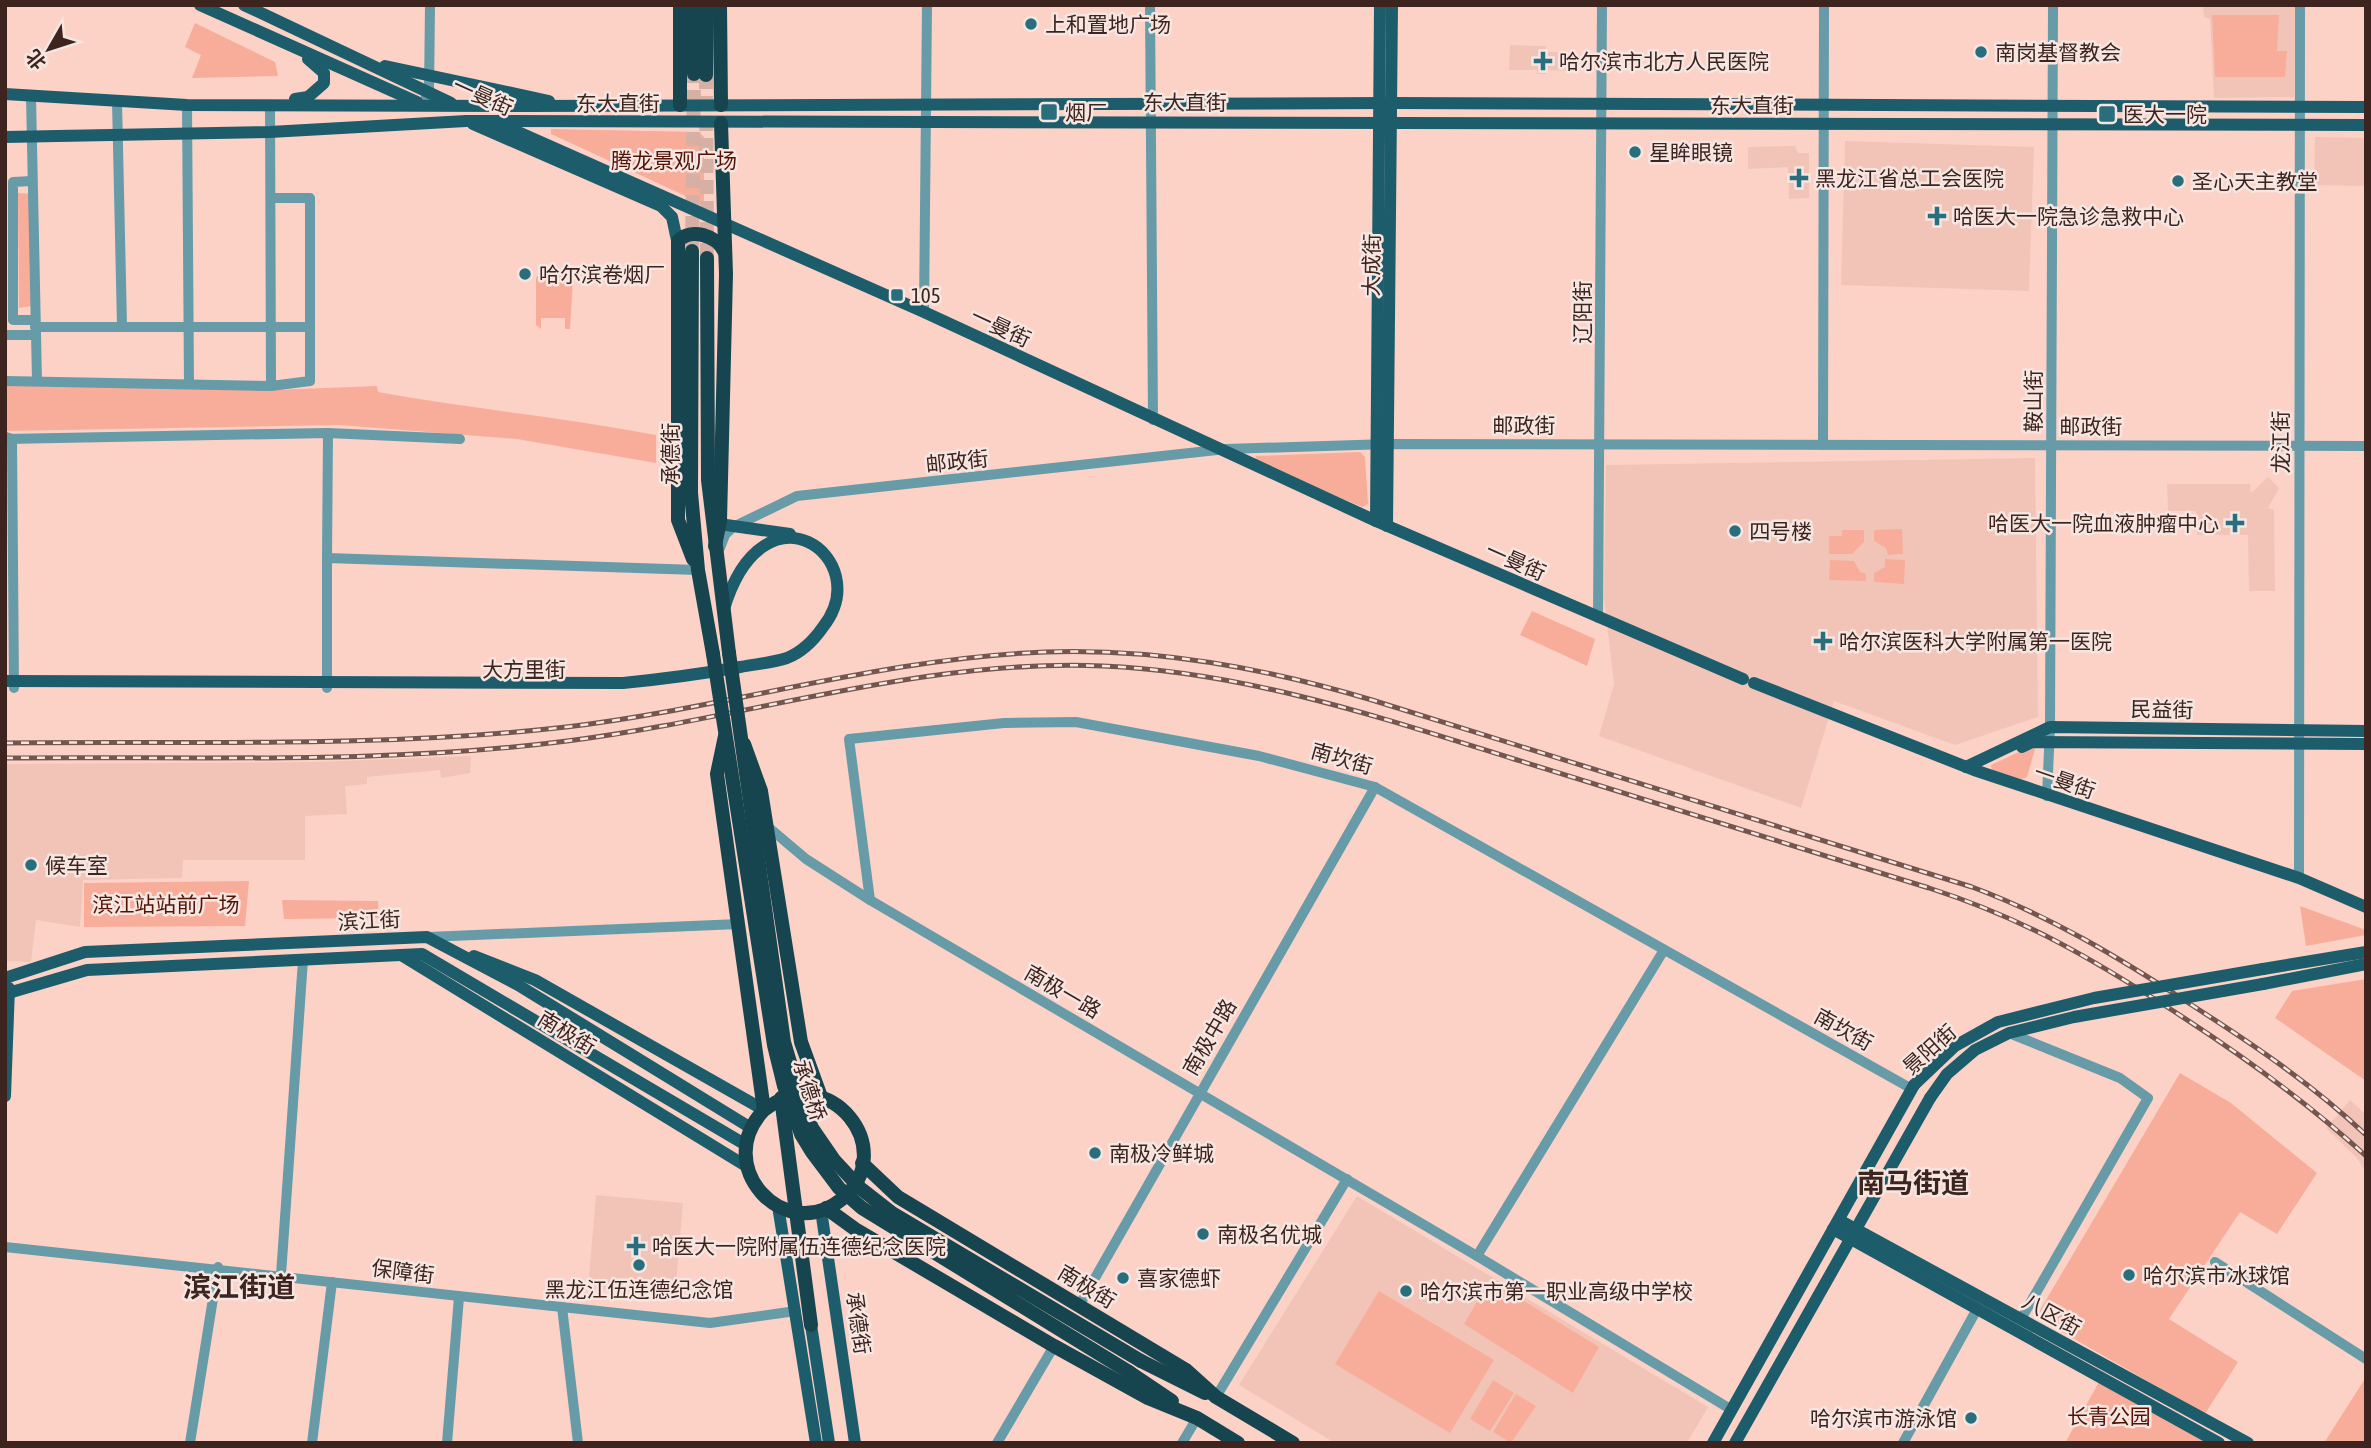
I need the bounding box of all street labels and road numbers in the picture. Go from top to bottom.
street label: 一曼街 [449,72,517,120]
street label: 东大直街 [1143,90,1227,114]
street label: 东大直街 [576,91,660,115]
street label: 东大直街 [1710,93,1794,117]
street label: 大成街 [1358,233,1384,297]
street label: 辽阳街 [1570,281,1594,344]
street label: 一曼街 [967,303,1035,351]
street label: 鞍山街 [2021,370,2045,433]
street label: 龙江街 [2268,411,2292,474]
street label: 邮政街 [1493,413,1556,437]
street label: 邮政街 [2060,414,2123,438]
street label: 承德街 [658,423,682,486]
street label: 邮政街 [924,446,990,476]
street label: 一曼街 [1482,537,1550,585]
street label: 大方里街 [482,657,566,681]
street label: 民益街 [2130,696,2194,722]
street label: 南坎街 [1308,738,1376,778]
street label: 一曼街 [2031,759,2099,803]
street label: 滨江街 [337,906,401,934]
street label: 南极一路 [1021,960,1105,1022]
street label: 南极中路 [1178,995,1240,1079]
street label: 南坎街 [1811,1003,1877,1055]
street label: 南极街 [534,1005,600,1059]
street label: 景阳街 [1898,1019,1960,1079]
street label: 承德桥 [789,1056,831,1124]
street label: 保障街 [370,1255,436,1287]
street label: 南极街 [1054,1259,1120,1313]
street label: 八区街 [2019,1288,2085,1340]
street label: 承德街 [843,1290,875,1356]

